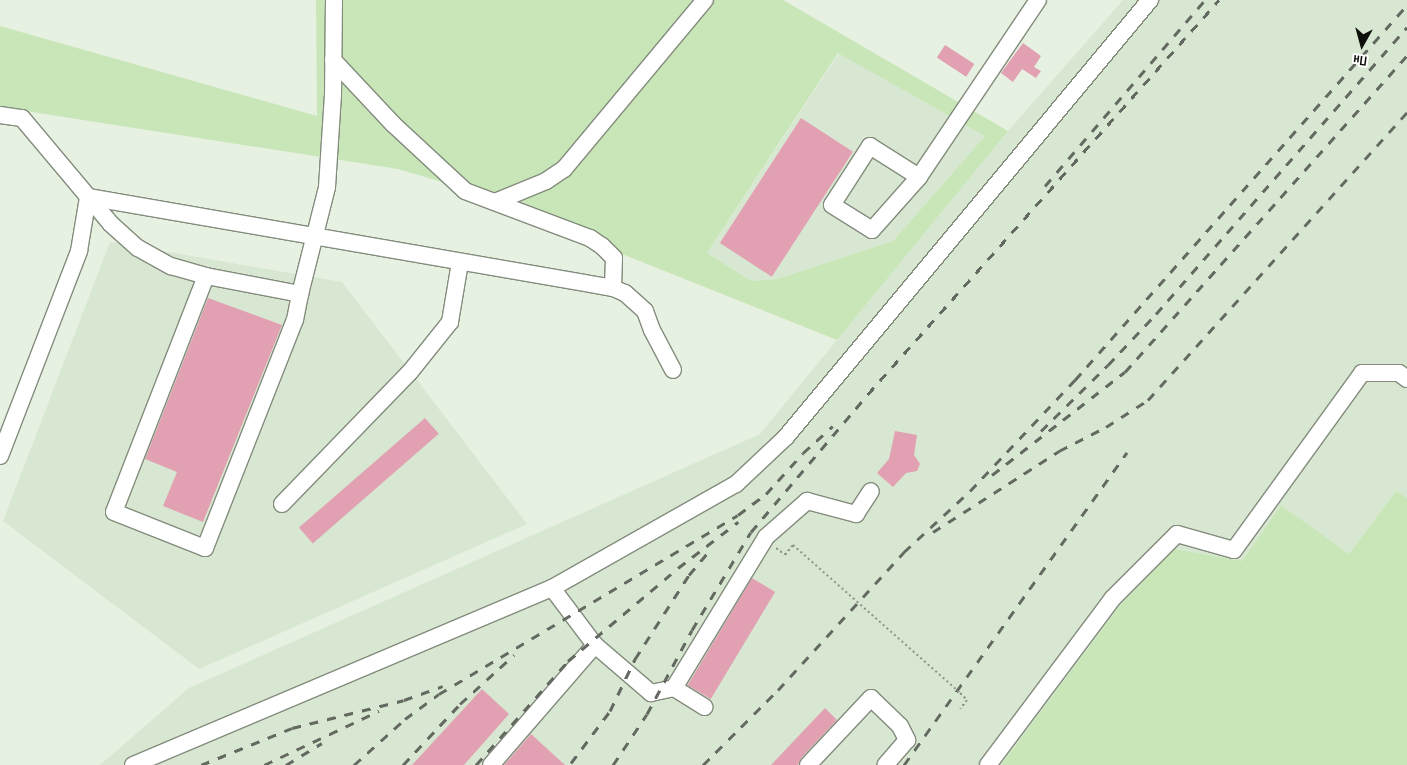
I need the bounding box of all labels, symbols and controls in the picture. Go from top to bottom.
north arrow [1337,20,1387,70]
text: Пн [1352,51,1368,70]

